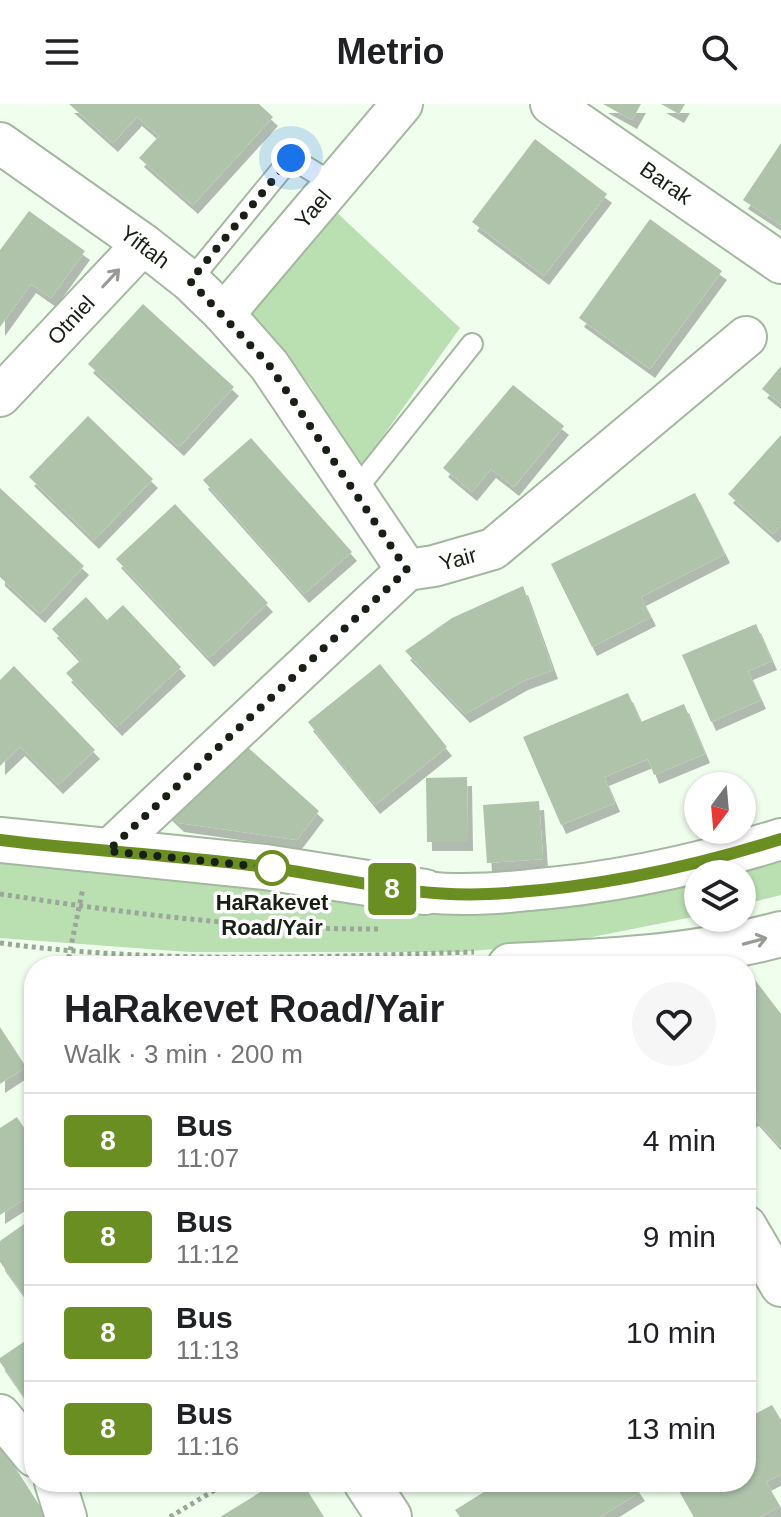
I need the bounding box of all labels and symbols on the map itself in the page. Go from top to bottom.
your location [271,138,311,178]
street label: Barak [635,156,698,210]
street label: Yael [290,185,336,233]
street label: Yiftah [115,220,175,274]
one-way arrow [101,269,120,288]
street label: Otniel [42,290,100,350]
street label: Yair [437,542,479,576]
north arrow [684,772,756,844]
marker: HaRakevet Road/Yair [255,851,289,885]
line badge: 8 [366,863,418,915]
place label: HaRakevet Road/Yair [216,890,329,940]
one-way arrow [741,933,767,948]

